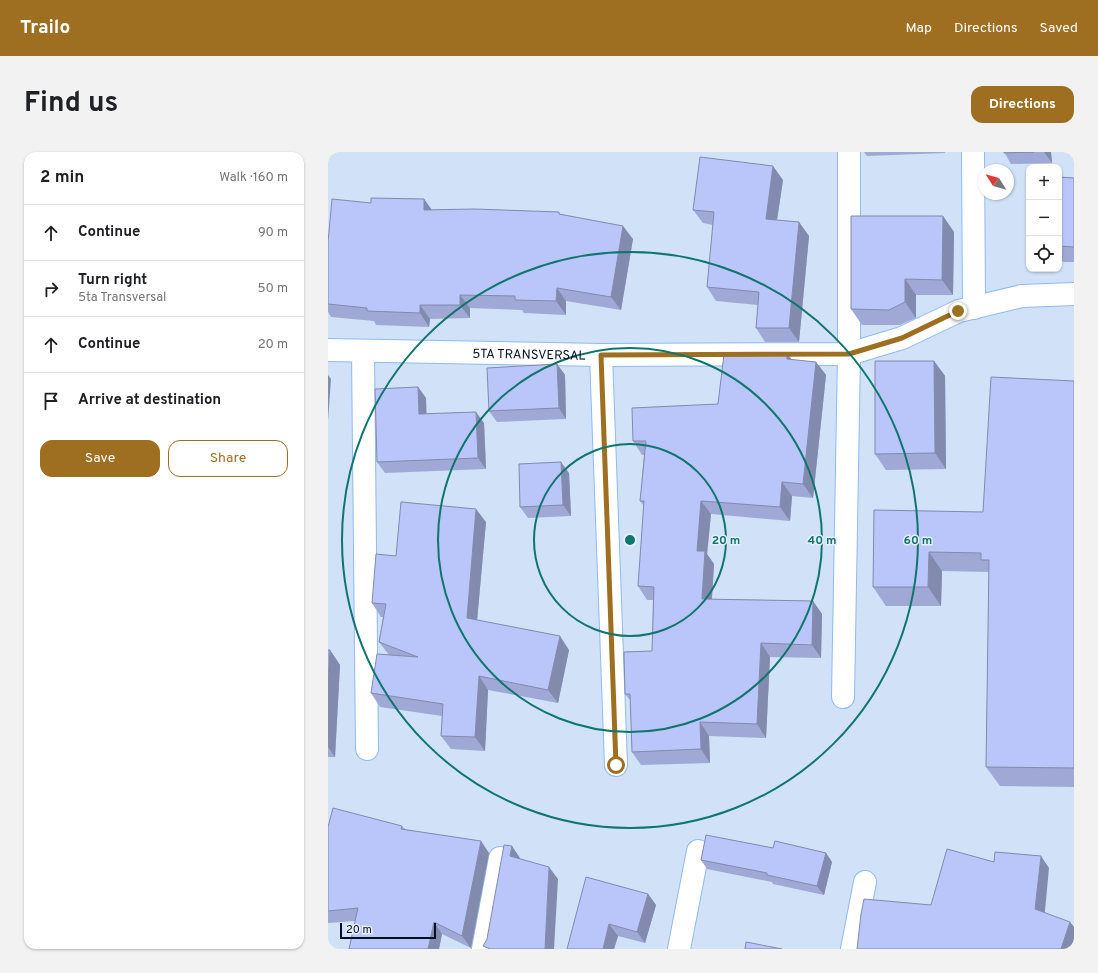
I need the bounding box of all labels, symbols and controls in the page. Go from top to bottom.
text: Trailo [20,16,70,40]
text: Map [906,20,932,37]
text: Directions [954,20,1018,37]
text: Saved [1040,20,1078,37]
text: Find us [24,86,118,122]
button: Directions [971,86,1074,123]
north arrow [978,164,1014,200]
map controls [1026,164,1062,272]
button: + [1026,164,1062,200]
text: 2 min [40,167,84,189]
text: Walk · 160 m [219,170,288,186]
button: − [1026,200,1062,236]
icon: ahead [40,222,62,244]
text: Continue [78,223,140,242]
text: 90 m [258,225,288,241]
button: locate [1026,236,1062,272]
text: Turn right [78,271,147,290]
icon: right [40,278,62,300]
text: 50 m [258,281,288,297]
text: 5ta Transversal [78,290,167,306]
route end [949,302,967,320]
icon: ahead [40,334,62,356]
text: Continue [78,335,140,354]
text: 20 m [258,337,288,353]
street label: 5TA TRANSVERSAL [472,347,586,365]
icon: arrive [40,390,62,412]
text: Arrive at destination [78,391,221,410]
button: Save [40,440,160,477]
button: Share [168,440,288,477]
centre of rings [623,533,637,547]
text: 20 m [712,533,740,549]
text: 40 m [807,533,837,549]
text: 60 m [904,533,932,549]
route start [607,756,625,774]
scale bar [340,921,436,940]
text: 20 m [346,923,372,937]

